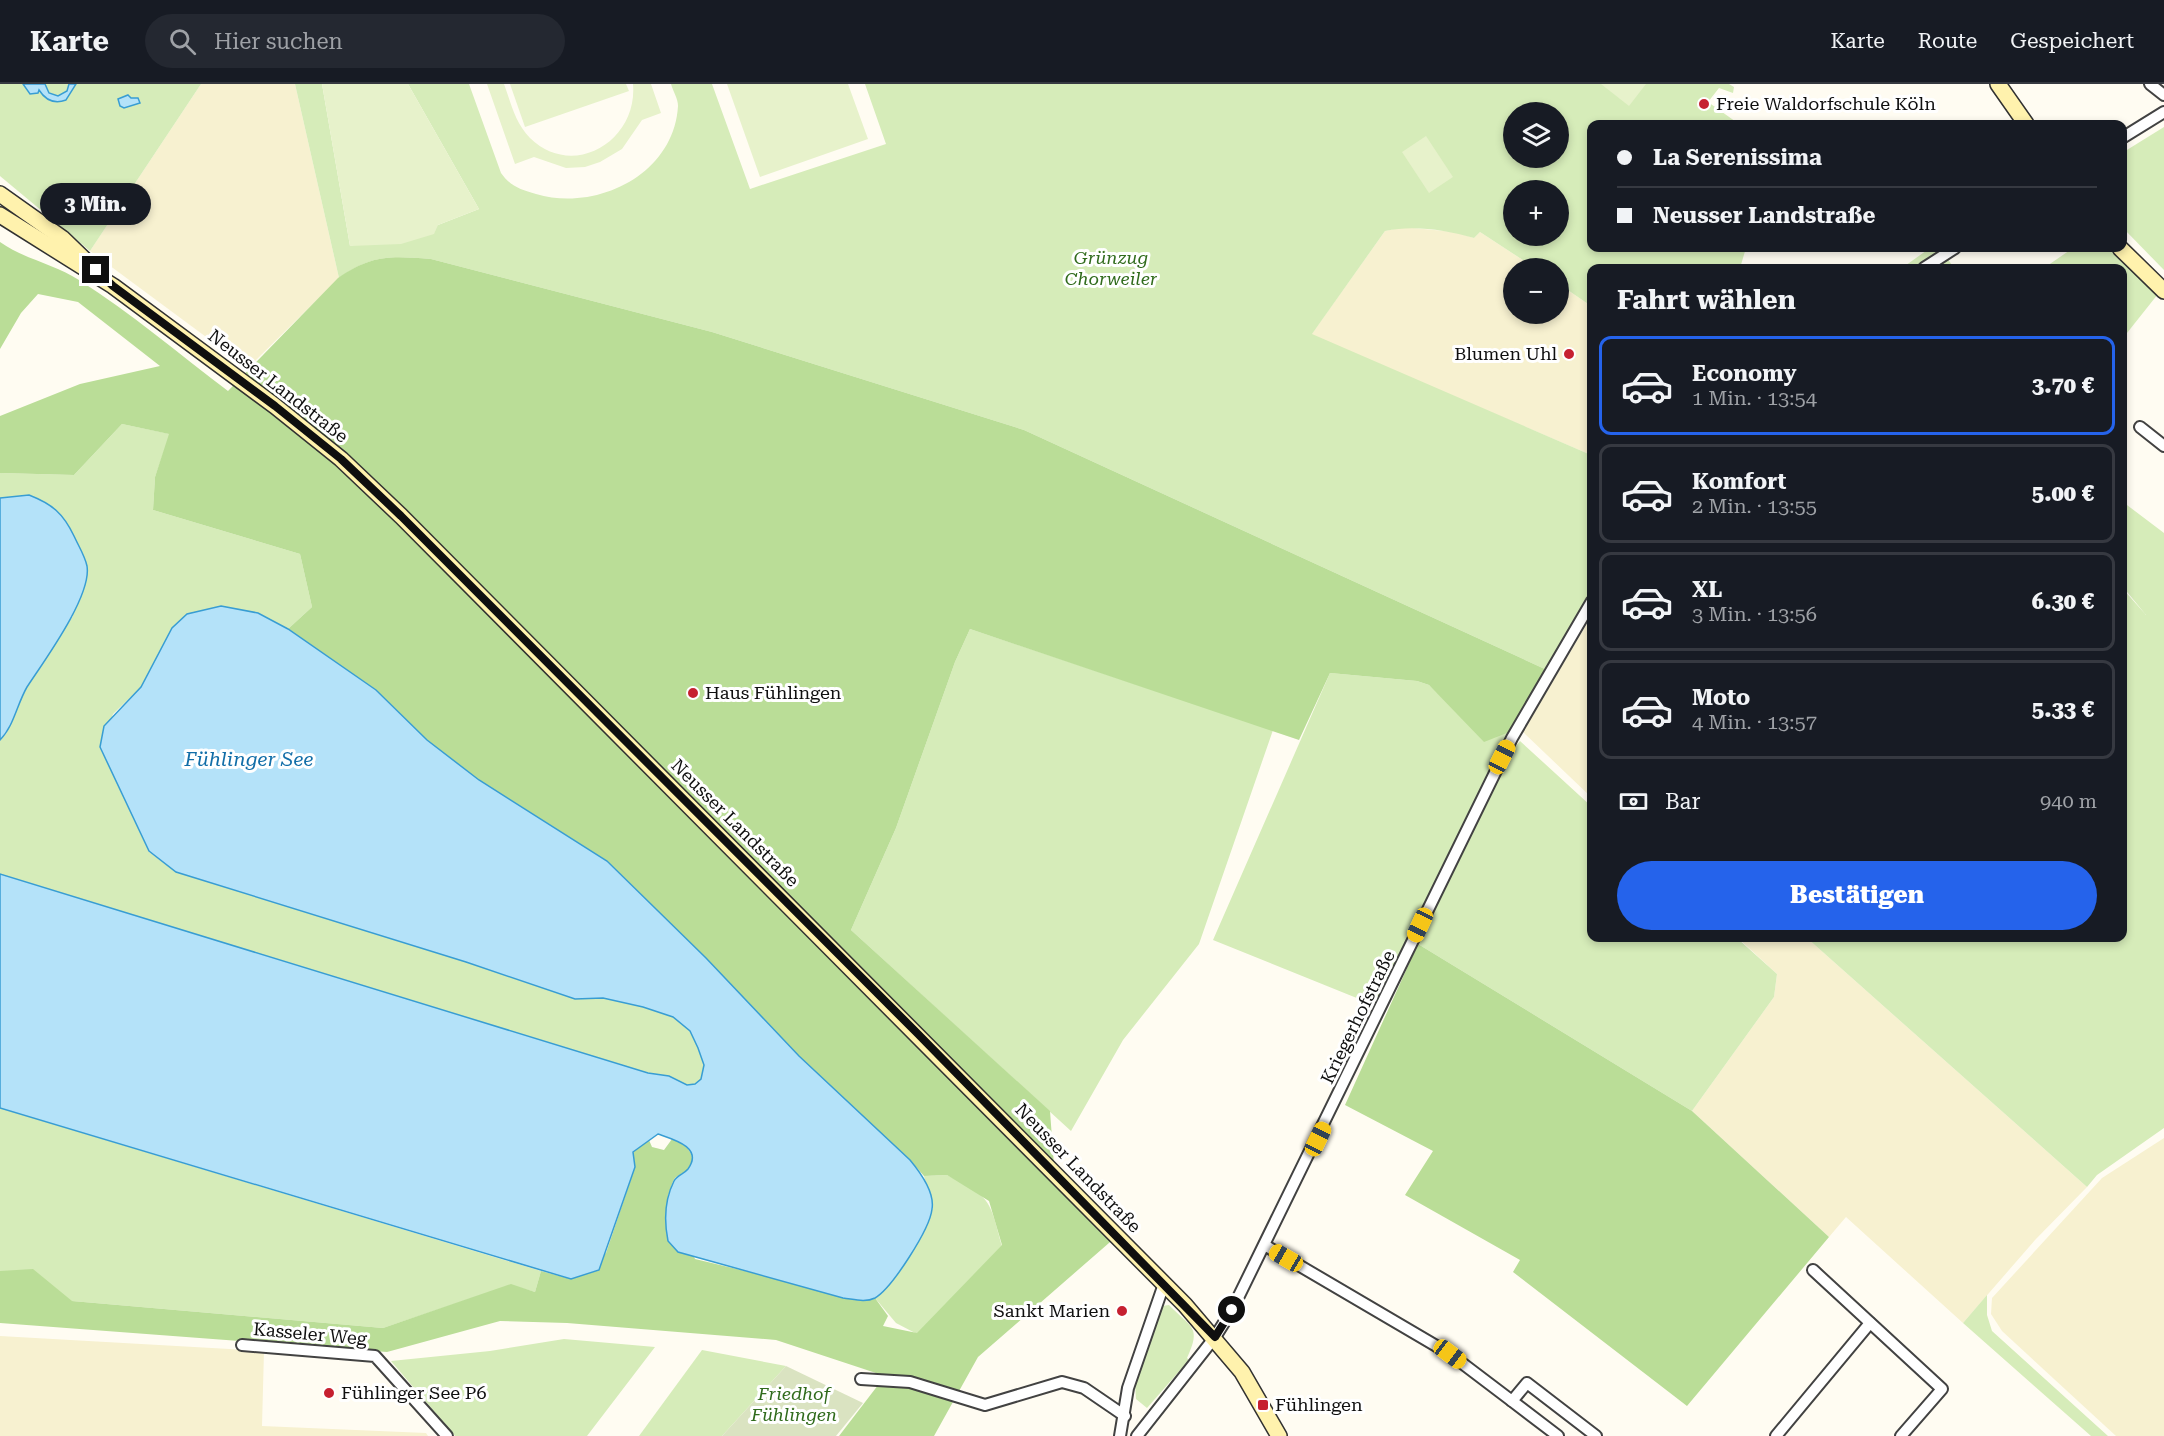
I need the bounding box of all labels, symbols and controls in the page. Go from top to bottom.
search box [145,14,565,68]
text: Karte [30,25,109,58]
icon: search [166,25,199,58]
text: Hier suchen [214,29,343,54]
text: Karte [1830,29,1885,53]
text: Route [1918,29,1977,53]
text: Gespeichert [2010,29,2134,53]
place label: Freie Waldorfschule Köln [1716,93,1936,114]
marker: Freie Waldorfschule Köln [1697,97,1711,111]
map controls [1503,102,1569,324]
button: layers [1503,102,1569,168]
text: La Serenissima [1653,145,1822,170]
button: + [1503,180,1569,246]
callout: 3 Min. [40,183,152,225]
text: 3 Min. [64,192,127,216]
text: Neusser Landstraße [1653,203,1875,228]
park label: Grünzug Chorweiler [1065,247,1158,289]
route end [82,256,109,283]
button: − [1503,258,1569,324]
text: Fahrt wählen [1617,284,1796,316]
street label: Neusser Landstraße [204,324,352,447]
place label: Blumen Uhl [1454,343,1557,364]
marker: Blumen Uhl [1562,347,1576,361]
icon: car [1620,359,1674,413]
text: Economy [1692,361,1796,386]
text: 3.70 € [2032,373,2094,398]
text: 1 Min. · 13:54 [1692,386,1817,410]
icon: car [1620,467,1674,521]
text: Komfort [1692,469,1787,494]
text: 5.00 € [2032,481,2094,506]
text: 2 Min. · 13:55 [1692,494,1817,518]
icon: car [1620,575,1674,629]
text: XL [1692,577,1722,602]
text: 6.30 € [2032,589,2094,614]
text: 3 Min. · 13:56 [1692,602,1817,626]
place label: Haus Fühlingen [705,682,842,703]
icon: car [1620,683,1674,737]
text: Moto [1692,685,1750,710]
marker: Haus Fühlingen [686,686,700,700]
text: 5.33 € [2032,697,2094,722]
text: 4 Min. · 13:57 [1692,710,1817,734]
car [1486,737,1518,777]
water label: Fühlinger See [184,747,313,771]
street label: Neusser Landstraße [667,755,804,891]
icon: cash [1617,785,1650,818]
text: Bar [1665,789,1701,814]
text: 940 m [2040,789,2097,813]
button: Bestätigen [1617,861,2097,930]
car [1404,905,1436,945]
street label: Kriegerhofstraße [1316,947,1399,1087]
street label: Neusser Landstraße [1011,1099,1146,1237]
car [1302,1119,1334,1159]
car [1266,1241,1306,1275]
route start [1218,1296,1245,1323]
place label: Sankt Marien [994,1300,1110,1321]
marker: Sankt Marien [1115,1304,1129,1318]
street label: Kasseler Weg [252,1318,369,1349]
car [1430,1336,1470,1372]
place label: Fühlinger See P6 [341,1382,487,1403]
park label: Friedhof Fühlingen [750,1383,837,1425]
marker: Fühlinger See P6 [322,1386,336,1400]
place label: Fühlingen [1275,1394,1363,1415]
marker: Fühlingen [1256,1398,1270,1412]

